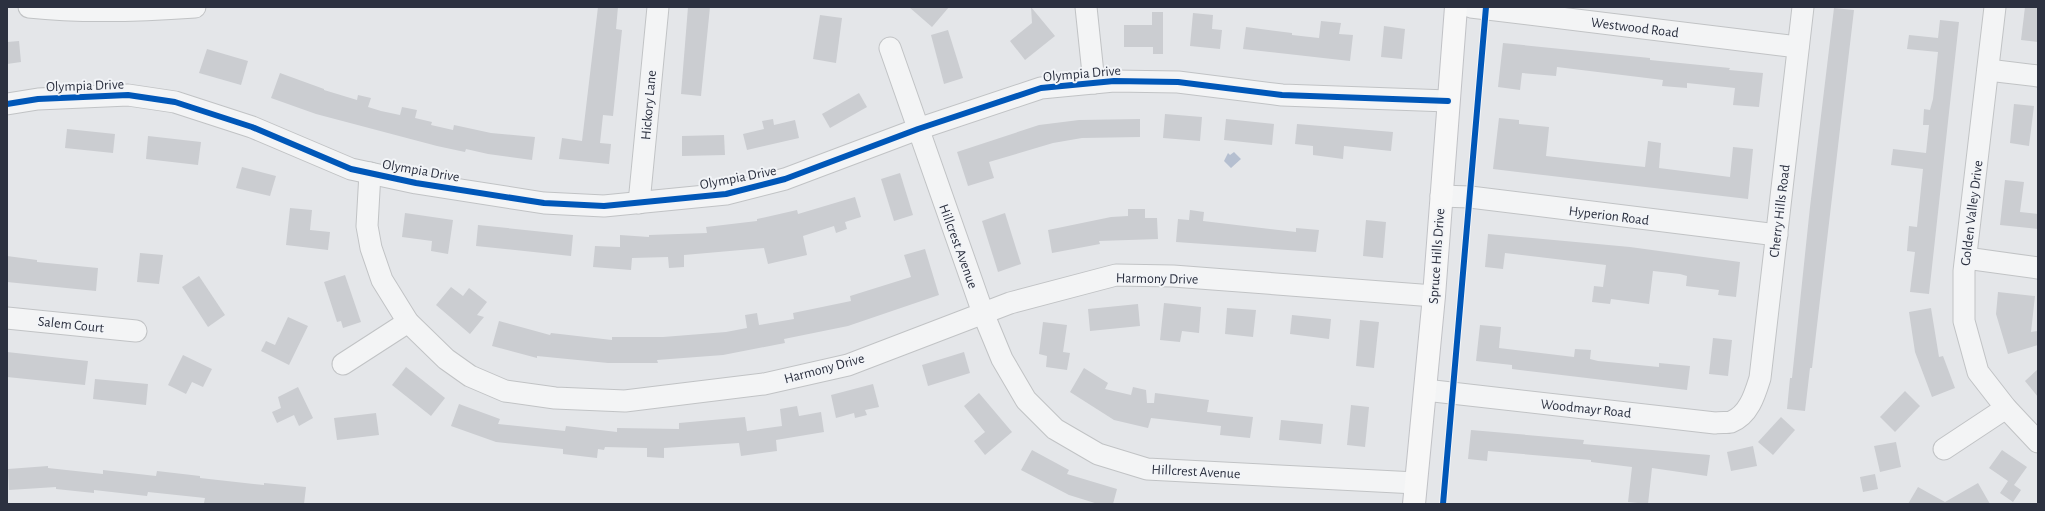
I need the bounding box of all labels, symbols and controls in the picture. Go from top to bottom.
street label: Westwood Road [1590,16,1680,40]
street label: Olympia Drive [1043,64,1122,84]
street label: Hickory Lane [639,70,659,141]
street label: Olympia Drive [46,78,124,94]
street label: Olympia Drive [381,157,460,185]
street label: Golden Valley Drive [1959,160,1985,267]
street label: Olympia Drive [699,164,778,192]
street label: Cherry Hills Road [1767,164,1793,258]
street label: Hillcrest Avenue [936,202,980,290]
street label: Hyperion Road [1568,204,1650,228]
street label: Spruce Hills Drive [1427,208,1447,304]
street label: Harmony Drive [1116,271,1198,287]
street label: Salem Court [37,315,105,335]
street label: Harmony Drive [783,352,866,386]
street label: Woodmayr Road [1540,397,1632,421]
street label: Hillcrest Avenue [1151,463,1241,481]

